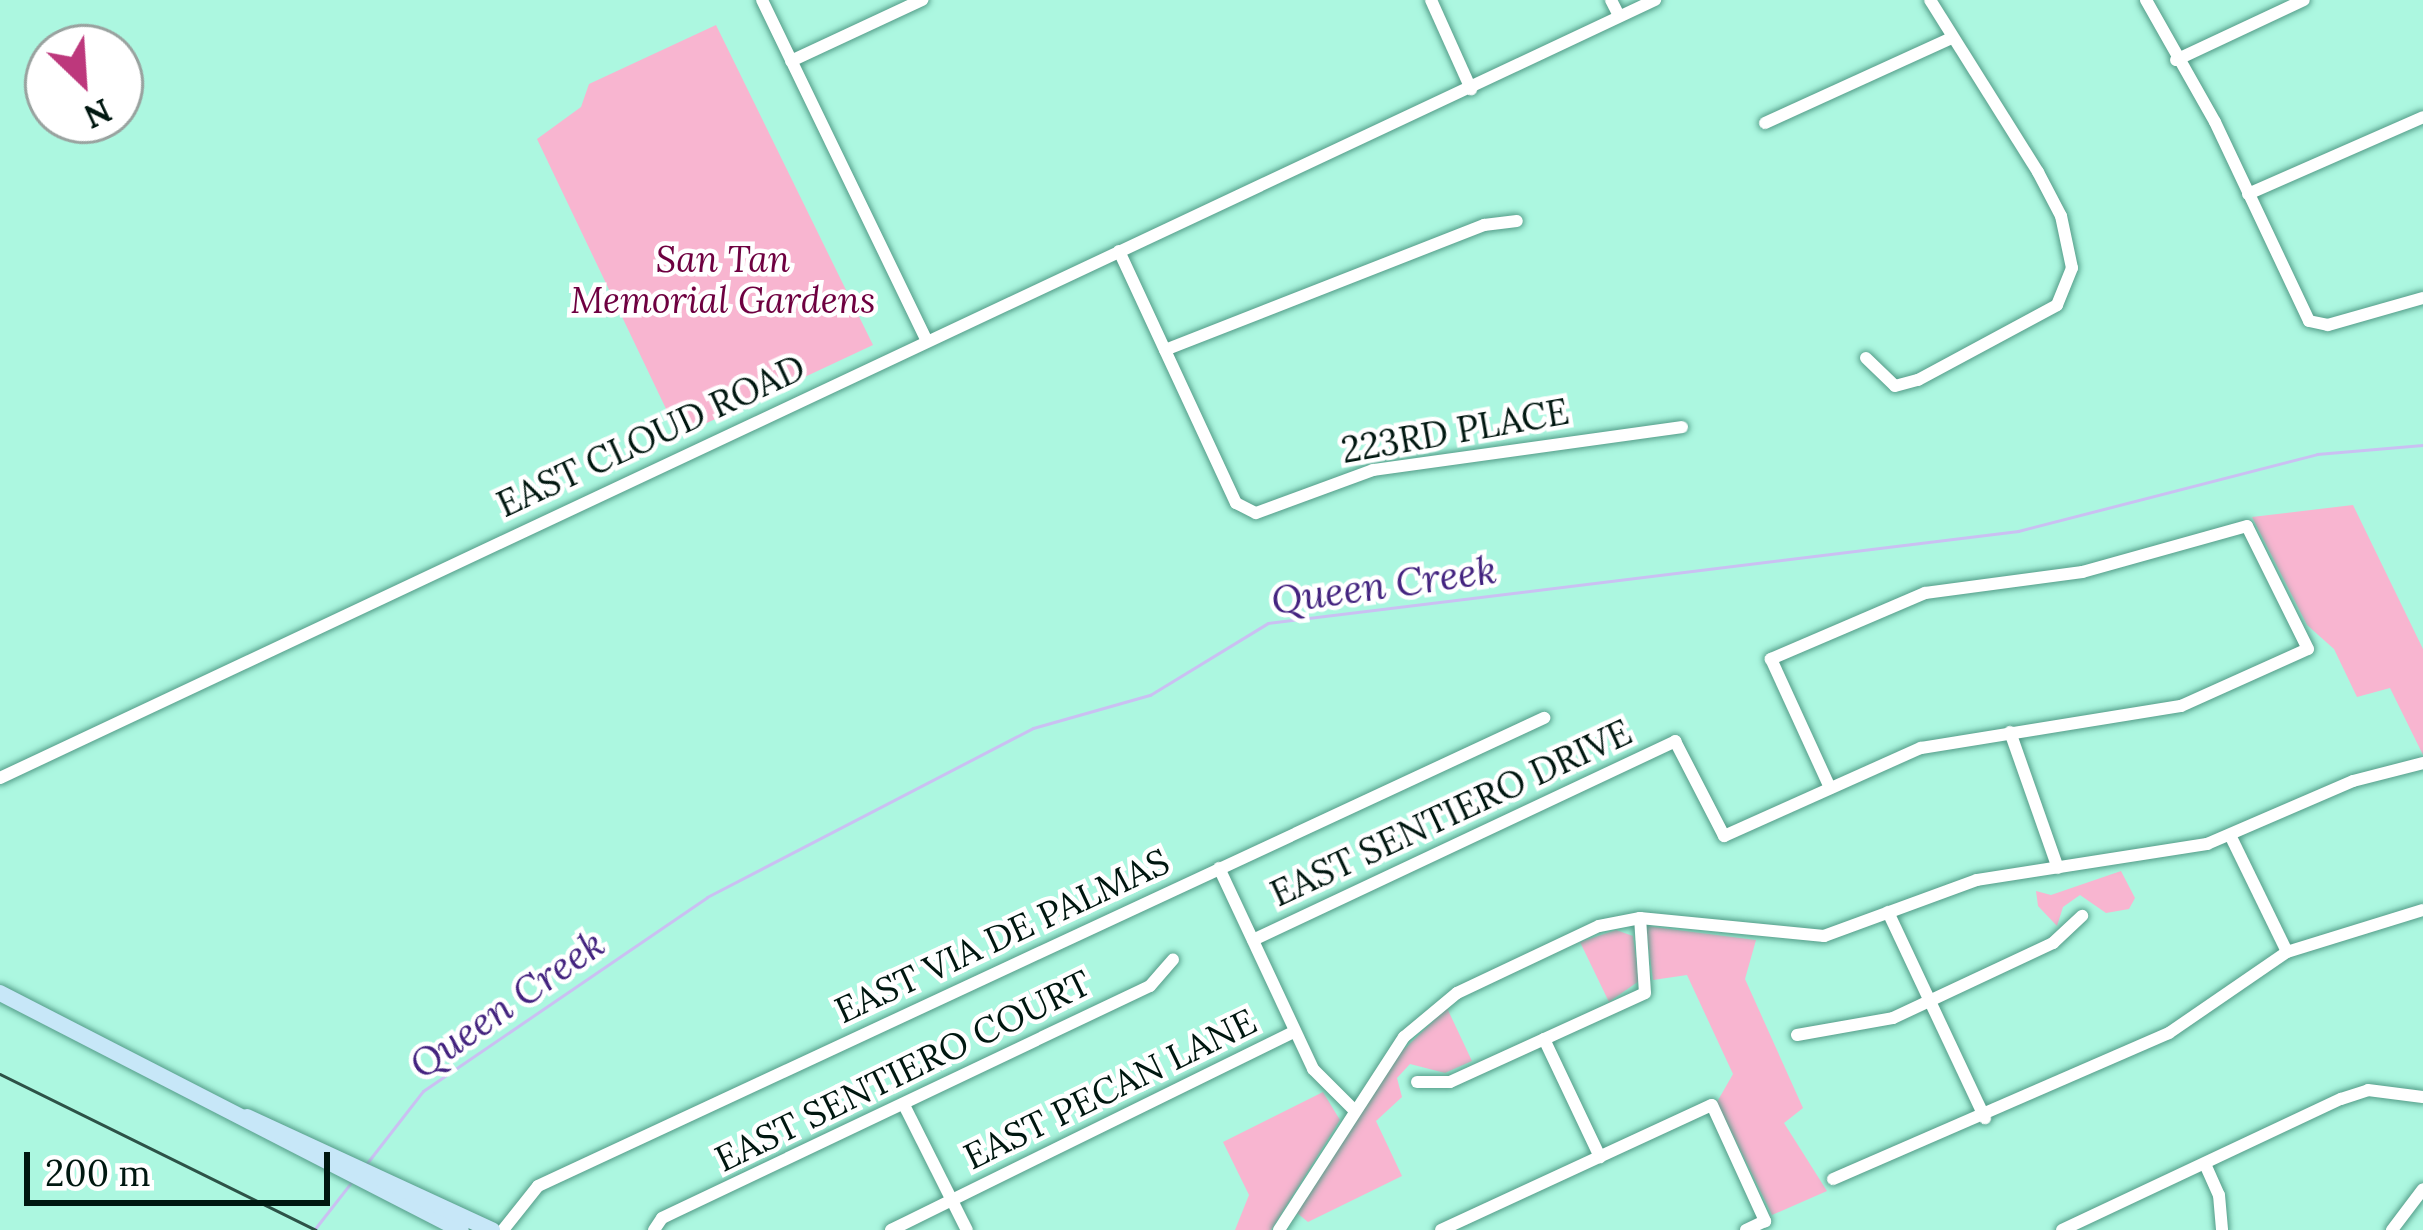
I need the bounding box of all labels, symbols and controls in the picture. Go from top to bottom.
north arrow [24,24,144,144]
text: N [78,89,118,138]
park label: San Tan Memorial Gardens [571,237,875,322]
street label: EAST CLOUD ROAD [490,346,812,526]
street label: 223RD PLACE [1338,390,1572,472]
water label: Queen Creek [1268,546,1500,624]
street label: EAST SENTIERO DRIVE [1264,710,1638,916]
street label: EAST VIA DE PALMAS [828,840,1176,1032]
water label: Queen Creek [401,920,613,1088]
street label: EAST SENTIERO COURT [708,961,1098,1181]
street label: EAST PECAN LANE [957,999,1263,1179]
scale bar [30,1128,336,1202]
text: 200 m [45,1150,151,1196]

